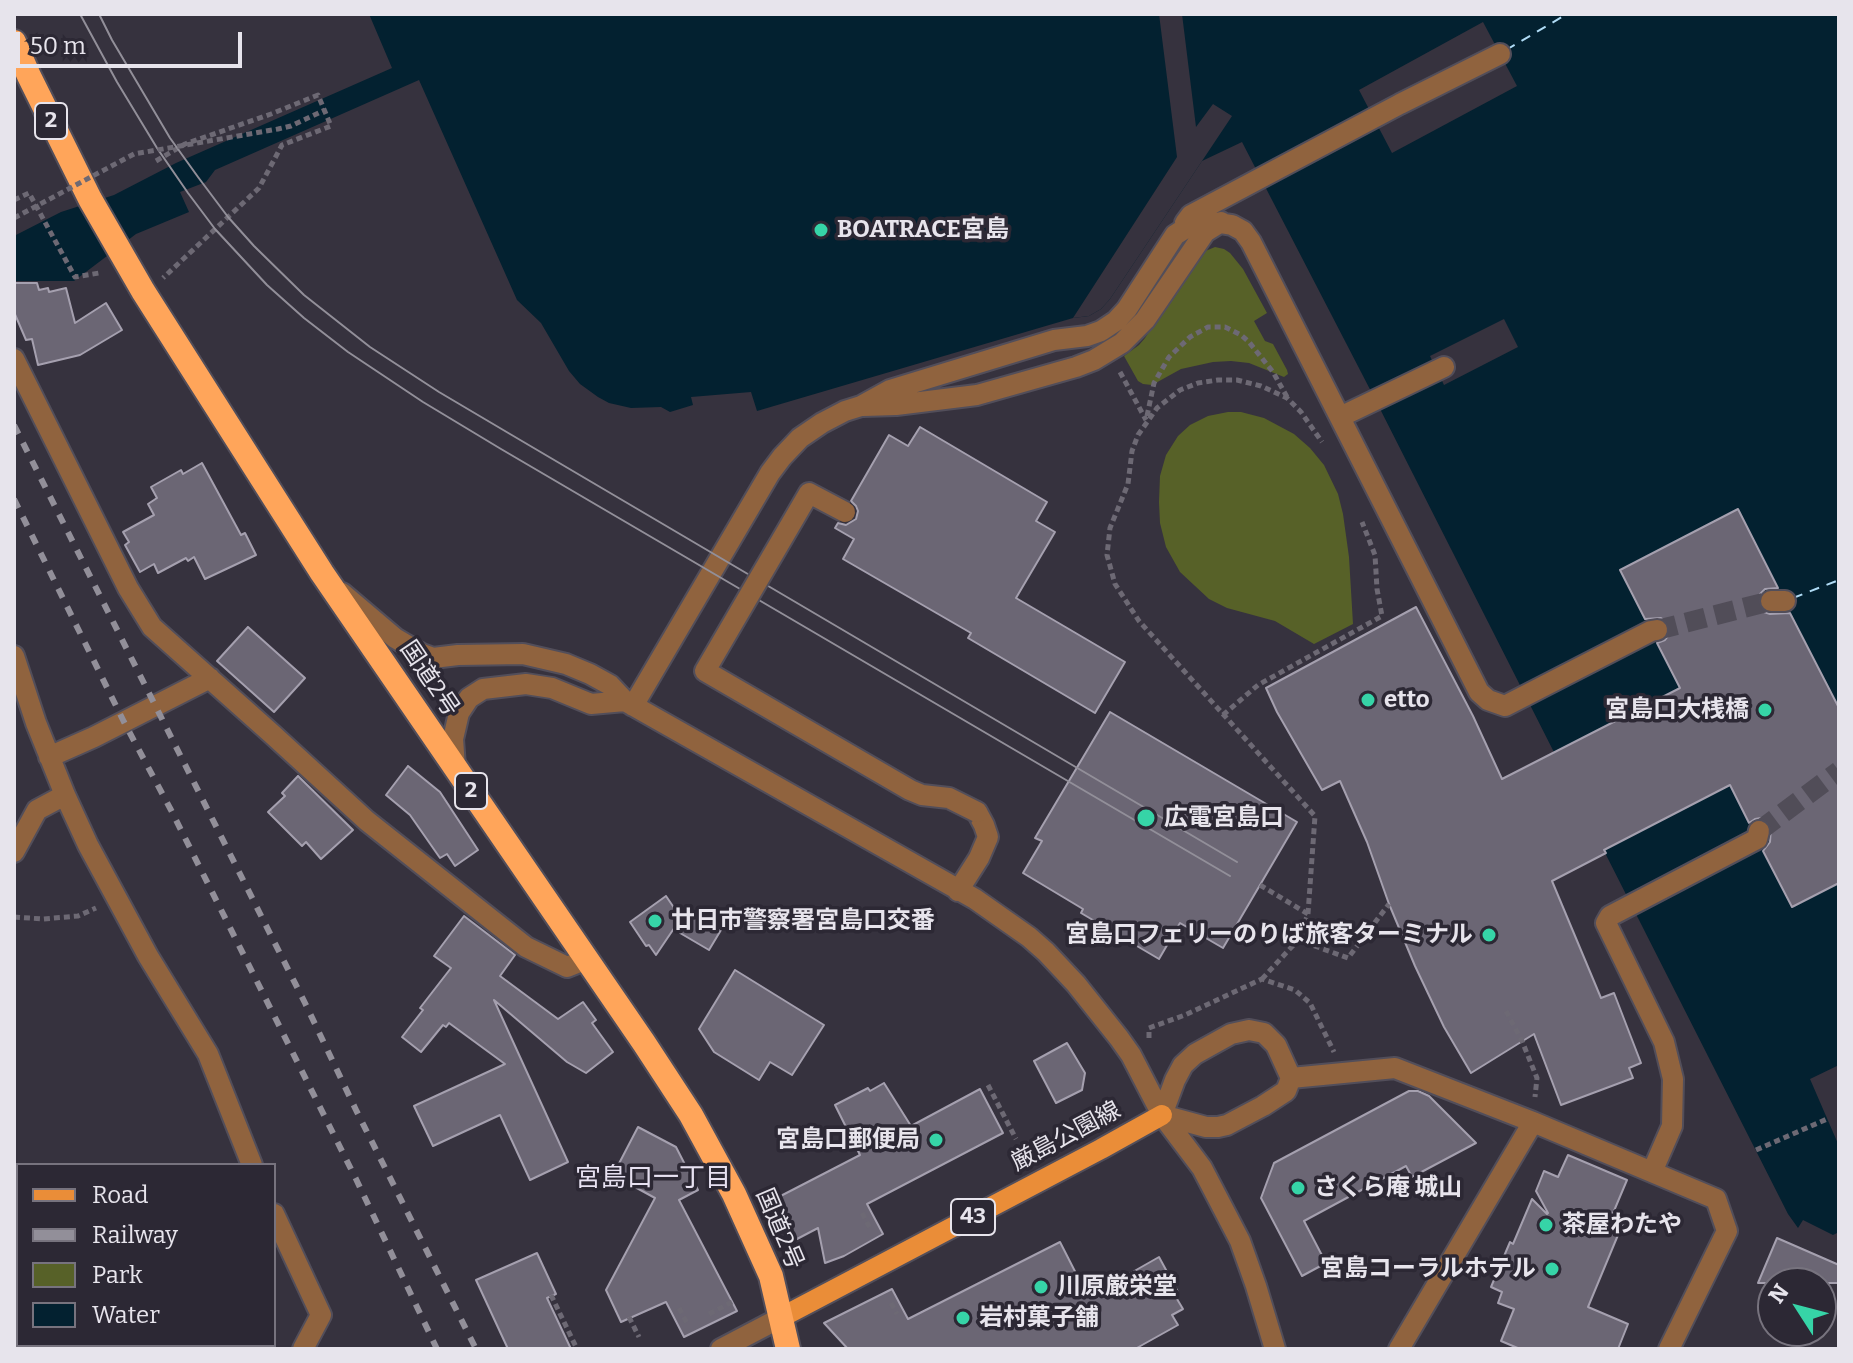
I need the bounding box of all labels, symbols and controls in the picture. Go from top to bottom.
scale bar [20,16,246,66]
text: 50 m [30,32,86,60]
road number: 2 [35,103,67,139]
place label: BOATRACE宮島 [837,216,1009,244]
marker: BOATRACE宮島 [812,221,830,239]
street label: 国道2号 [393,636,465,722]
place label: etto [1384,686,1430,714]
marker: etto [1359,691,1377,709]
place label: 宮島口大桟橋 [1605,696,1749,724]
marker: 宮島口大桟橋 [1756,701,1774,719]
road number: 2 [455,773,487,809]
place label: 広電宮島口 [1164,804,1284,832]
marker: 広電宮島口 [1135,807,1157,829]
place label: 廿日市警察署宮島口交番 [671,907,935,935]
marker: 廿日市警察署宮島口交番 [646,912,664,930]
place label: 宮島口フェリーのりば旅客ターミナル [1065,921,1473,949]
marker: 宮島口フェリーのりば旅客ターミナル [1480,926,1498,944]
street label: 厳島公園線 [1006,1096,1126,1178]
place label: 宮島口郵便局 [776,1126,920,1154]
marker: 宮島口郵便局 [927,1131,945,1149]
legend [16,1163,276,1347]
district label: 宮島口一丁目 [575,1163,731,1195]
place label: さくら庵 城山 [1314,1174,1462,1202]
marker: さくら庵 城山 [1289,1179,1307,1197]
text: Road [92,1181,148,1209]
street label: 国道2号 [749,1184,809,1274]
road number: 43 [951,1199,995,1235]
place label: 茶屋わたや [1562,1211,1682,1239]
marker: 茶屋わたや [1537,1216,1555,1234]
text: Railway [92,1221,178,1249]
place label: 宮島コーラルホテル [1320,1255,1536,1283]
marker: 宮島コーラルホテル [1543,1260,1561,1278]
text: Park [92,1261,143,1289]
north arrow [1757,1267,1837,1347]
place label: 川原厳栄堂 [1057,1273,1177,1301]
marker: 川原厳栄堂 [1032,1278,1050,1296]
text: N [1763,1279,1795,1309]
text: Water [92,1301,160,1329]
place label: 岩村菓子舗 [979,1304,1099,1332]
marker: 岩村菓子舗 [954,1309,972,1327]

